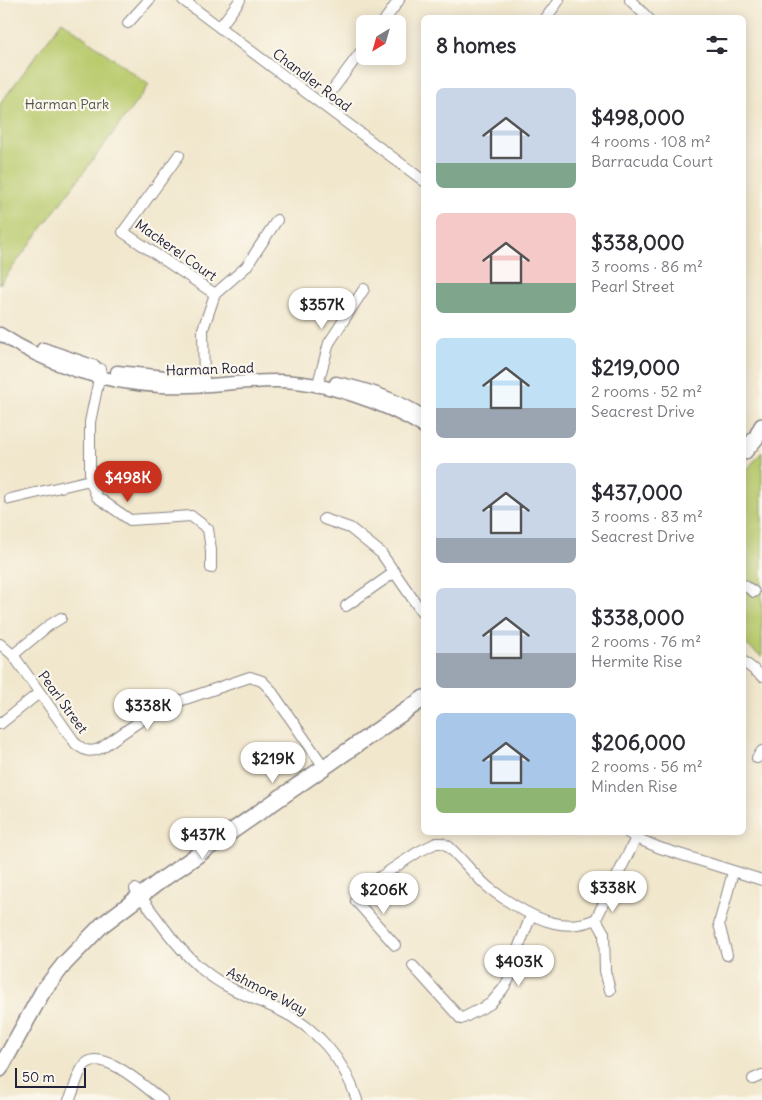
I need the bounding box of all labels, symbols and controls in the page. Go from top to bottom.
north arrow [356,15,406,65]
map controls [356,15,406,65]
icon: filters [703,31,731,59]
text: 8 homes [436,32,516,59]
street label: Chandler Road [269,44,355,116]
park label: Harman Park [25,95,109,113]
text: $498,000 [591,104,685,131]
icon: home [476,108,536,168]
text: 4 rooms · 108 m² [591,131,711,151]
text: Barracuda Court [591,151,713,171]
street label: Mackerel Court [132,215,221,285]
text: $338,000 [591,229,684,256]
icon: home [476,233,536,293]
text: 3 rooms · 86 m² [591,256,703,276]
text: Pearl Street [591,276,674,296]
pin: $357K [287,288,357,330]
text: $357K [300,294,344,314]
text: $219,000 [591,354,680,381]
street label: Harman Road [166,358,254,380]
icon: home [476,358,536,418]
text: 2 rooms · 52 m² [591,381,702,401]
text: Seacrest Drive [591,401,695,421]
pin: $498K [93,460,163,503]
text: $498K [105,467,151,487]
text: $437,000 [591,479,683,506]
icon: home [476,483,536,543]
text: 3 rooms · 83 m² [591,506,703,526]
text: Seacrest Drive [591,526,695,546]
text: $338,000 [591,604,684,631]
icon: home [476,608,536,668]
text: 2 rooms · 76 m² [591,631,701,651]
text: Hermite Rise [591,651,682,671]
street label: Pearl Street [34,667,92,737]
pin: $338K [113,688,183,731]
text: $338K [125,695,171,715]
text: $206,000 [591,729,686,756]
icon: home [476,733,536,793]
pin: $219K [238,742,308,784]
text: $219K [251,748,295,768]
text: 2 rooms · 56 m² [591,756,703,776]
text: Minden Rise [591,776,677,796]
pin: $437K [168,818,238,860]
text: $437K [181,824,225,844]
pin: $338K [578,870,648,913]
pin: $206K [349,872,419,915]
text: $338K [590,877,636,897]
text: $206K [360,879,408,899]
pin: $403K [484,944,554,987]
text: $403K [495,951,543,971]
street label: Ashmore Way [224,963,310,1019]
scale bar [15,1065,86,1088]
text: 50 m [22,1068,55,1086]

